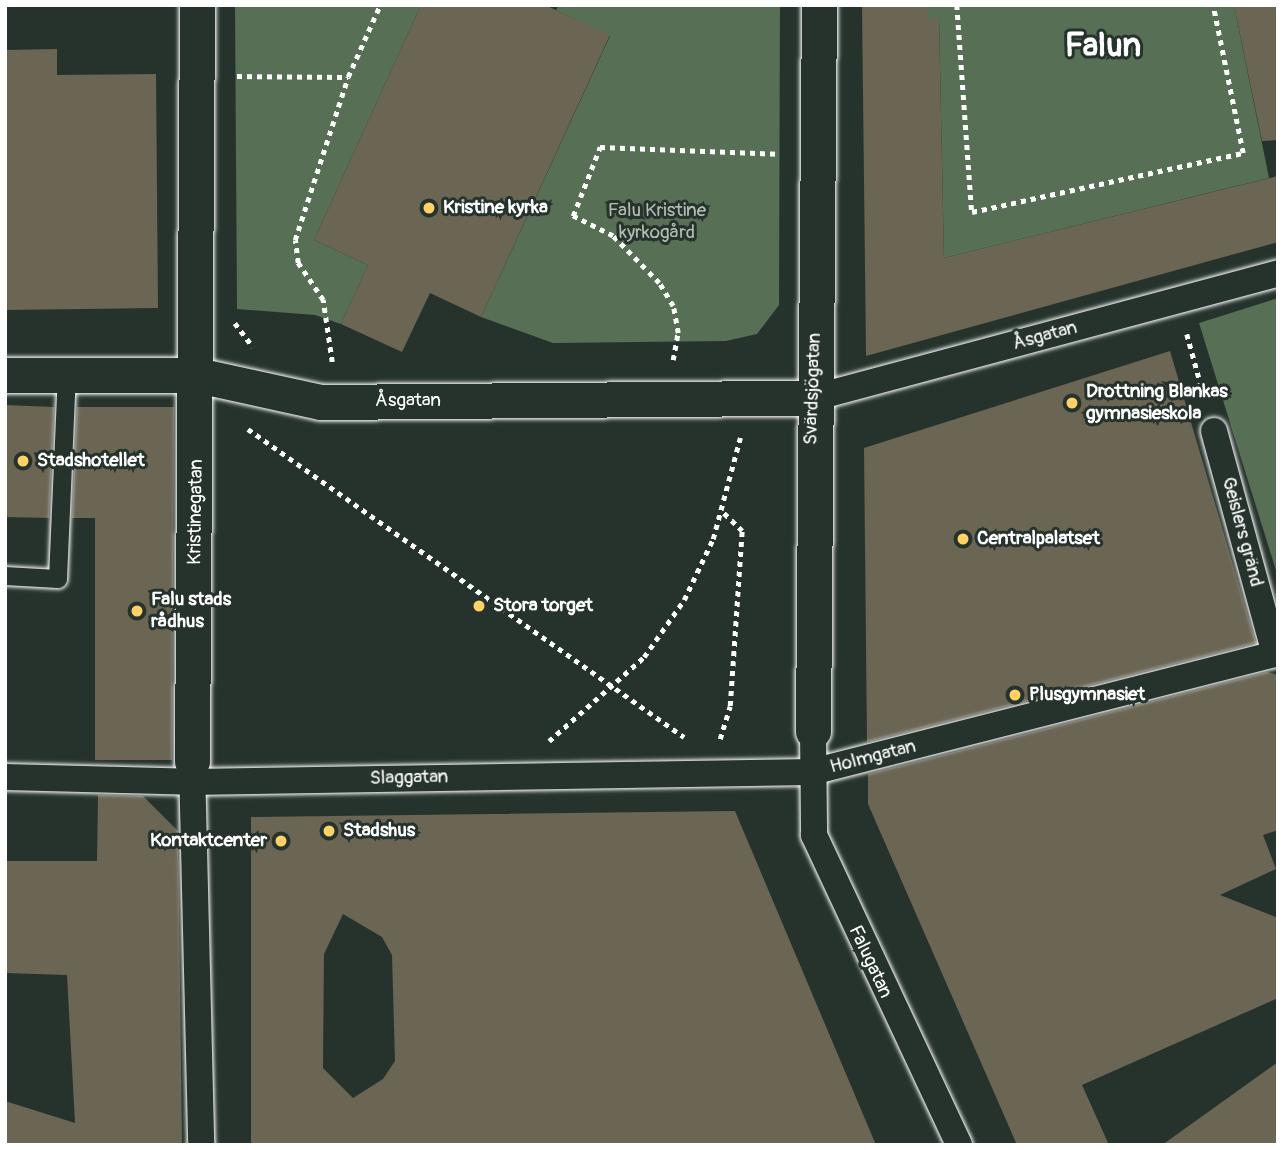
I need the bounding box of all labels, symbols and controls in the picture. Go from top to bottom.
district label: Falun [1065,26,1141,66]
place label: Kristine kyrka [443,197,548,219]
marker: Kristine kyrka [421,200,437,216]
park label: Falu Kristine kyrkogård [608,200,706,244]
street label: Åsgatan [1010,316,1080,356]
street label: Svärdsjögatan [800,333,826,445]
place label: Drottning Blankas gymnasieskola [1086,381,1228,425]
street label: Åsgatan [375,390,441,412]
marker: Drottning Blankas gymnasieskola [1064,395,1080,411]
place label: Stadshotellet [37,450,145,472]
marker: Stadshotellet [15,453,31,469]
street label: Kristinegatan [184,459,208,565]
street label: Geislers gränd [1216,475,1268,589]
place label: Centralpalatset [977,528,1100,550]
marker: Centralpalatset [955,531,971,547]
place label: Falu stads rådhus [151,589,231,633]
place label: Stora torget [493,595,593,617]
marker: Stora torget [471,598,487,614]
marker: Falu stads rådhus [129,603,145,619]
place label: Plusgymnasiet [1029,684,1145,706]
marker: Plusgymnasiet [1007,687,1023,703]
street label: Holmgatan [827,735,919,779]
street label: Slaggatan [370,766,448,790]
place label: Stadshus [343,820,415,842]
marker: Stadshus [321,823,337,839]
place label: Kontaktcenter [150,830,267,852]
marker: Kontaktcenter [273,833,289,849]
street label: Falugatan [843,922,897,1002]

